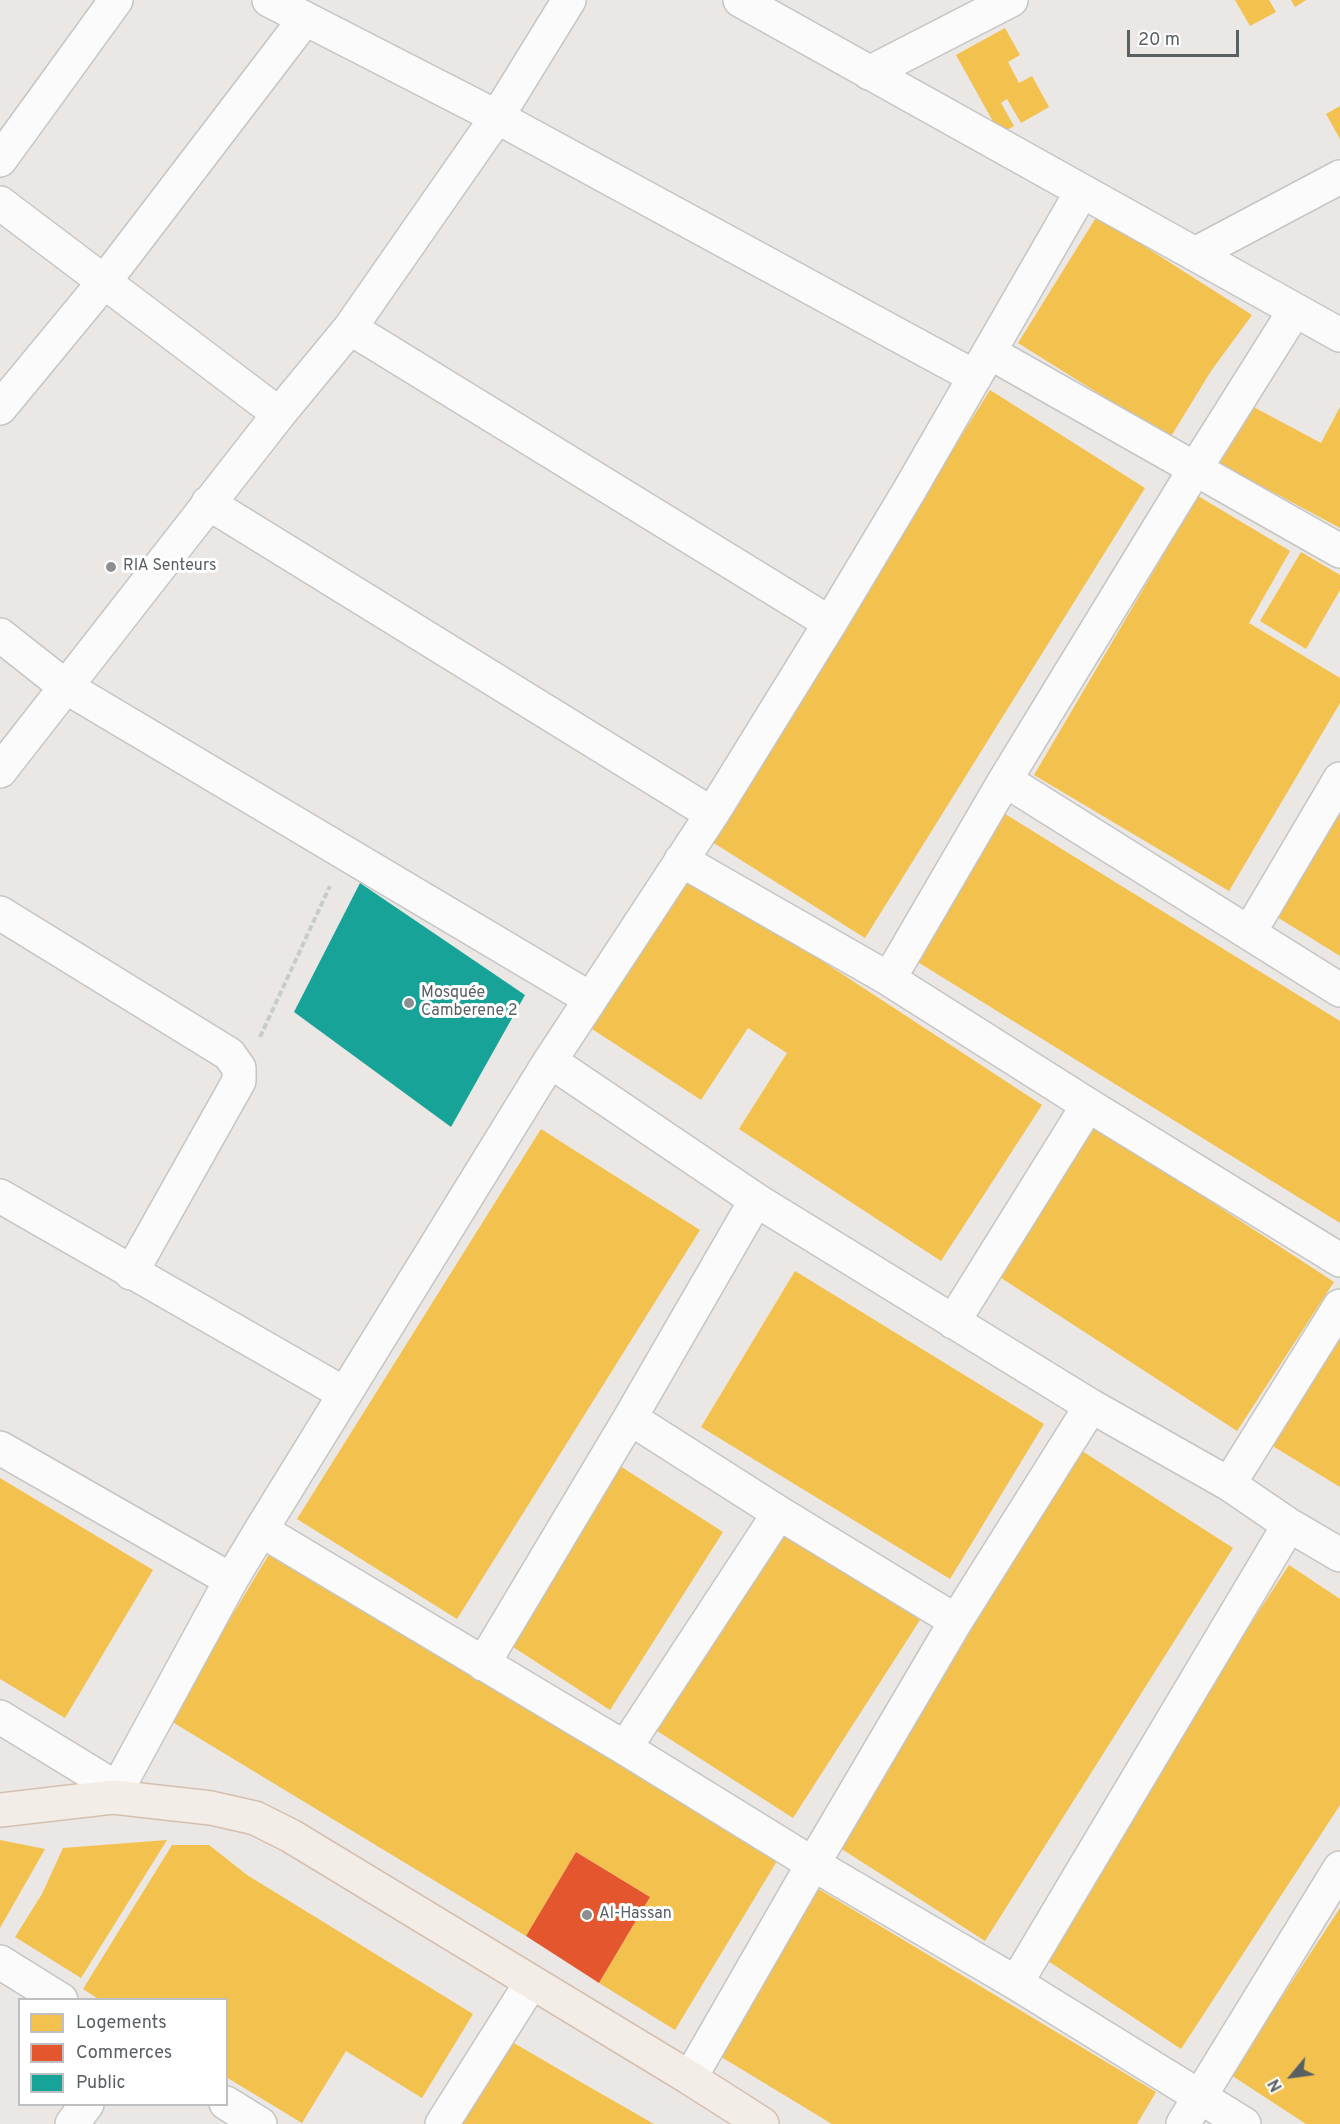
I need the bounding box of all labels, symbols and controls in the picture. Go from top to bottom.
scale bar [1130,18,1242,56]
text: 20 m [1138,29,1180,52]
place label: RIA Senteurs [123,557,216,577]
marker: RIA Senteurs [104,560,118,574]
place label: Mosquée Camberene 2 [421,984,518,1022]
marker: Mosquée Camberene 2 [402,996,416,1010]
place label: Al-Hassan [599,1905,672,1925]
marker: Al-Hassan [580,1908,594,1922]
legend [18,1998,228,2106]
text: Logements [76,2012,167,2035]
text: Commerces [76,2042,172,2065]
north arrow [1262,2046,1322,2106]
text: Public [76,2072,126,2095]
text: N [1265,2075,1288,2095]

